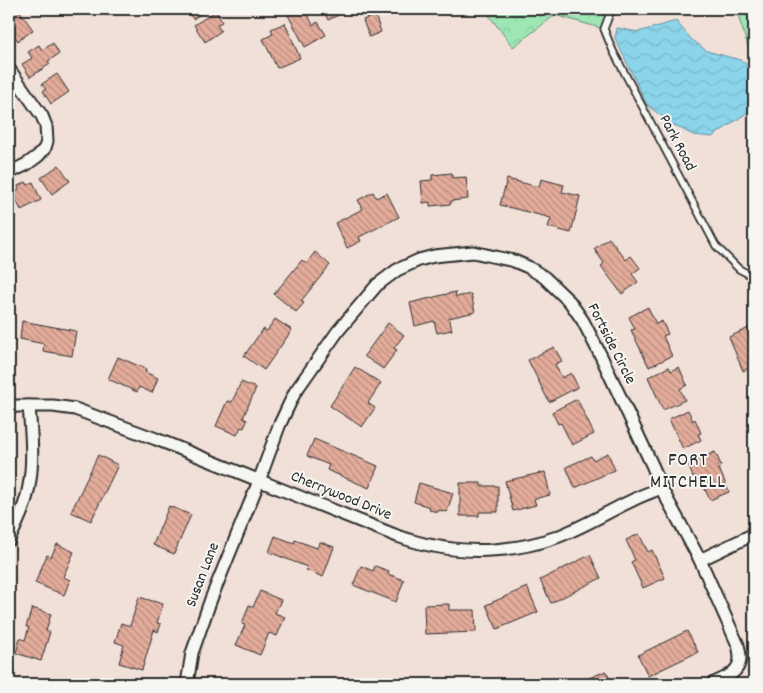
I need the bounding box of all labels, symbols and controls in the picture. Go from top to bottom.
street label: Park Road [653,111,701,175]
street label: Fortside Circle [581,300,641,388]
district label: FORT MITCHELL [650,448,726,497]
street label: Cherrywood Drive [287,465,395,527]
street label: Susan Lane [180,539,226,611]

